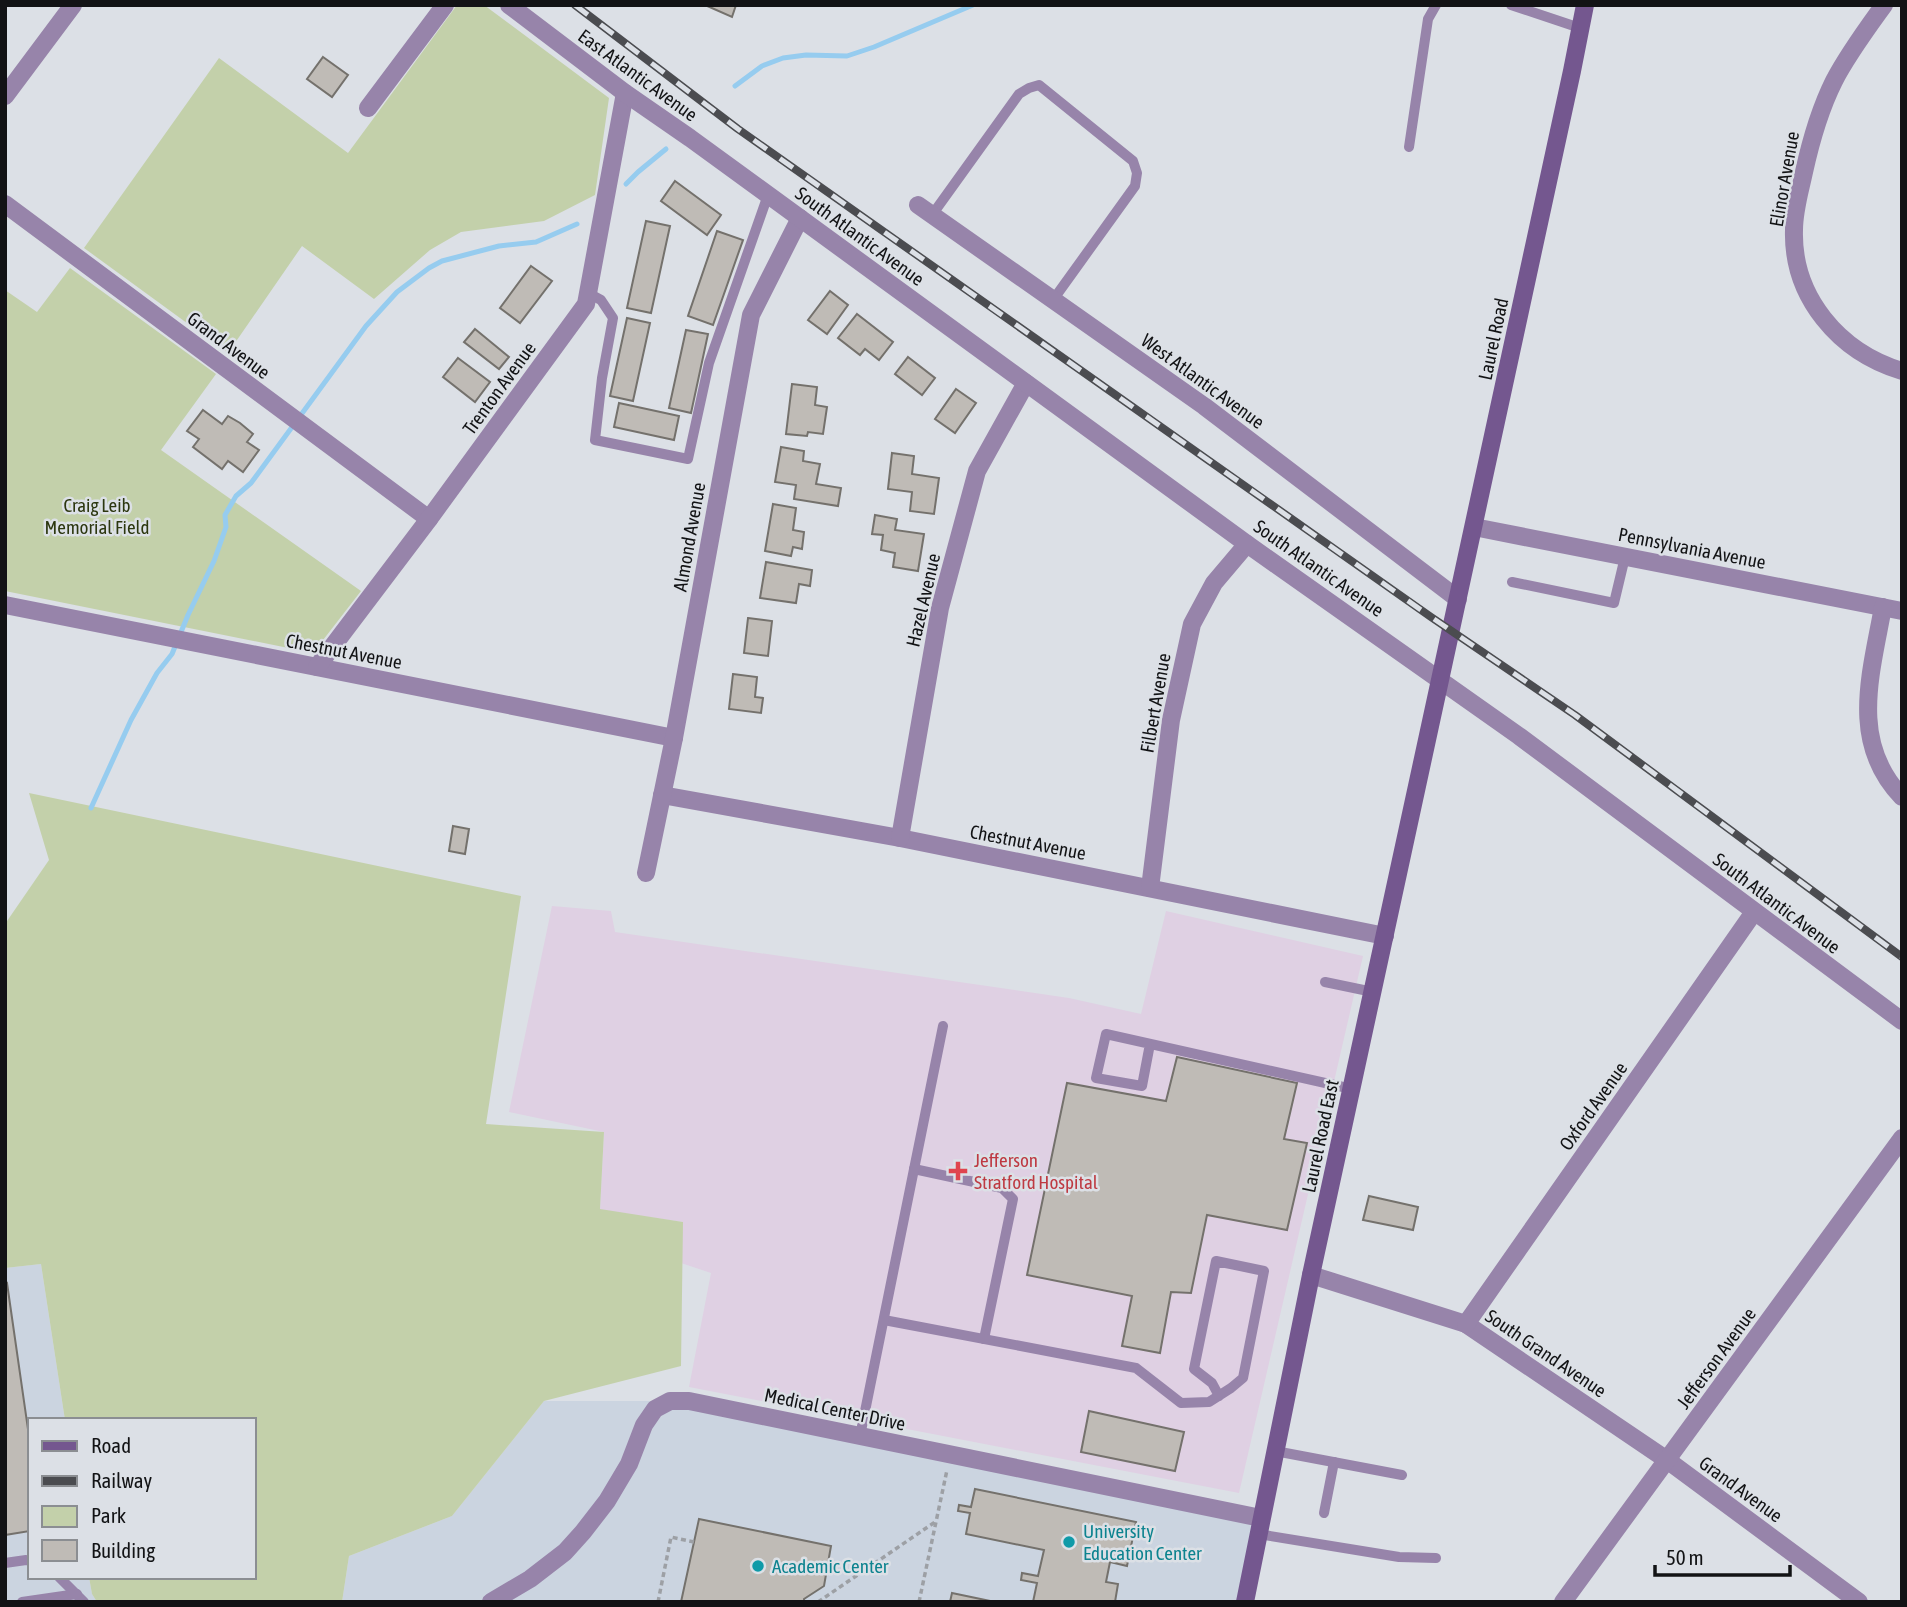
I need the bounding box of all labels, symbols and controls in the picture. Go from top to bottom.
street label: East Atlantic Avenue [574,24,702,126]
street label: Elinor Avenue [1765,130,1803,228]
street label: South Atlantic Avenue [792,182,928,290]
street label: Laurel Road [1474,296,1512,382]
street label: Grand Avenue [183,307,275,383]
street label: West Atlantic Avenue [1137,329,1269,433]
street label: Trenton Avenue [458,337,540,439]
street label: Almond Avenue [669,481,709,593]
park label: Craig Leib Memorial Field [45,494,149,538]
street label: South Atlantic Avenue [1250,515,1388,621]
street label: Pennsylvania Avenue [1616,523,1768,573]
street label: Hazel Avenue [902,551,944,649]
street label: Chestnut Avenue [284,629,404,673]
street label: Filbert Avenue [1135,651,1175,755]
street label: Chestnut Avenue [968,820,1088,864]
street label: South Atlantic Avenue [1709,848,1845,958]
street label: Oxford Avenue [1555,1058,1631,1154]
street label: Laurel Road East [1297,1077,1343,1195]
place label: Jefferson Stratford Hospital [974,1149,1098,1193]
marker: Jefferson Stratford Hospital [948,1161,968,1181]
street label: Jefferson Avenue [1672,1303,1760,1413]
street label: South Grand Avenue [1481,1304,1611,1402]
street label: Medical Center Drive [763,1383,907,1435]
legend [28,1418,256,1579]
text: Road [91,1433,131,1457]
street label: Grand Avenue [1695,1451,1787,1527]
text: Railway [91,1468,153,1492]
text: Park [91,1503,126,1527]
place label: University Education Center [1083,1520,1202,1564]
marker: University Education Center [1061,1534,1077,1550]
scale bar [1655,1534,1790,1578]
text: Building [91,1538,155,1562]
text: 50 m [1666,1545,1704,1569]
place label: Academic Center [772,1555,889,1577]
marker: Academic Center [750,1558,766,1574]

